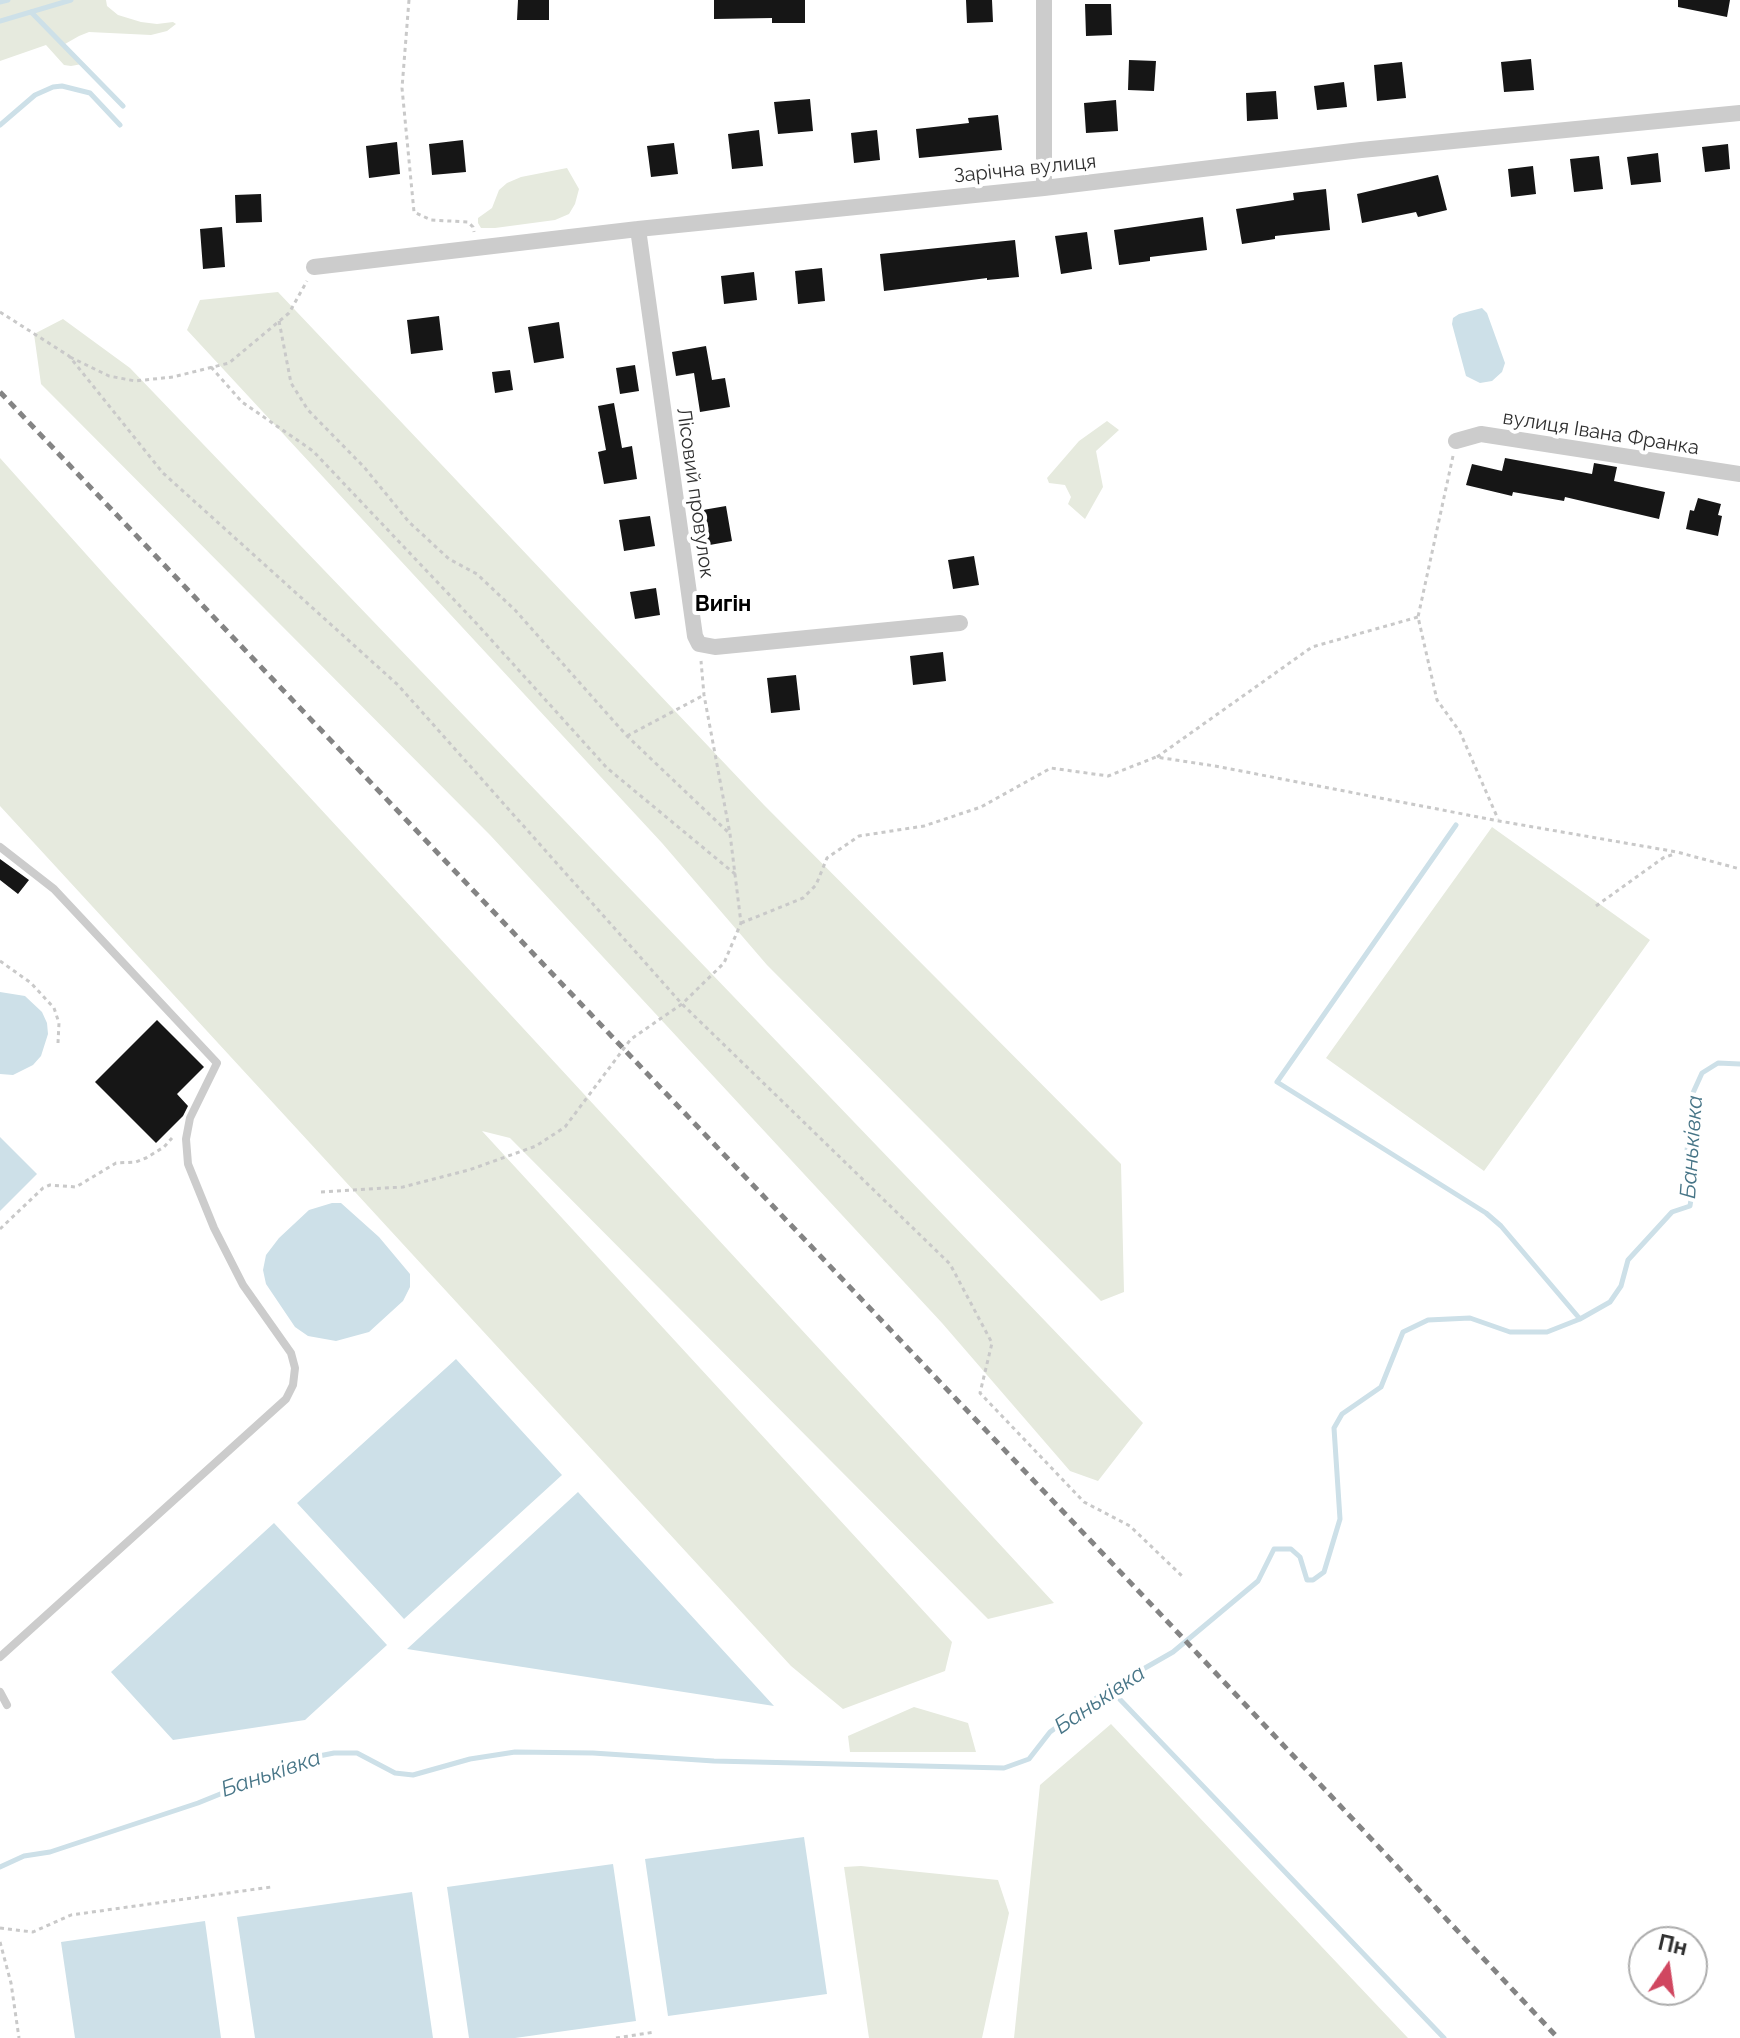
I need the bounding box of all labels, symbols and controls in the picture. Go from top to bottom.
street label: Зарічна вулиця [953,150,1097,188]
street label: Лісовий провулок [671,406,719,580]
street label: вулиця Івана Франка [1501,406,1701,460]
district label: Вигін [695,591,751,617]
water label: Баньківка [1675,1094,1709,1200]
water label: Баньківка [1050,1660,1150,1740]
water label: Баньківка [218,1745,324,1803]
north arrow [1628,1926,1708,2006]
text: Пн [1656,1929,1690,1961]

